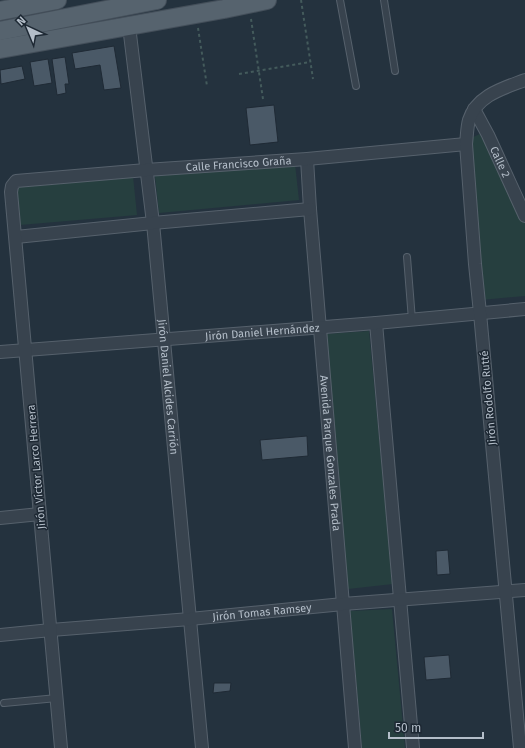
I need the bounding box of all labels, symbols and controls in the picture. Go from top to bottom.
north arrow [8,8,48,48]
text: N [14,14,29,28]
street label: Calle 2 [487,144,512,180]
street label: Calle Francisco Graña [185,154,292,174]
street label: Jirón Daniel Alcides Carrión [155,319,181,455]
street label: Jirón Daniel Hernández [205,321,320,343]
street label: Jirón Rodolfo Rutté [478,350,499,446]
street label: Avenida Parque Gonzales Prada [317,375,343,532]
street label: Jirón Víctor Larco Herrera [25,404,48,530]
street label: Jirón Tomas Ramsey [212,601,313,624]
scale bar [389,714,483,740]
text: 50 m [395,721,421,735]

